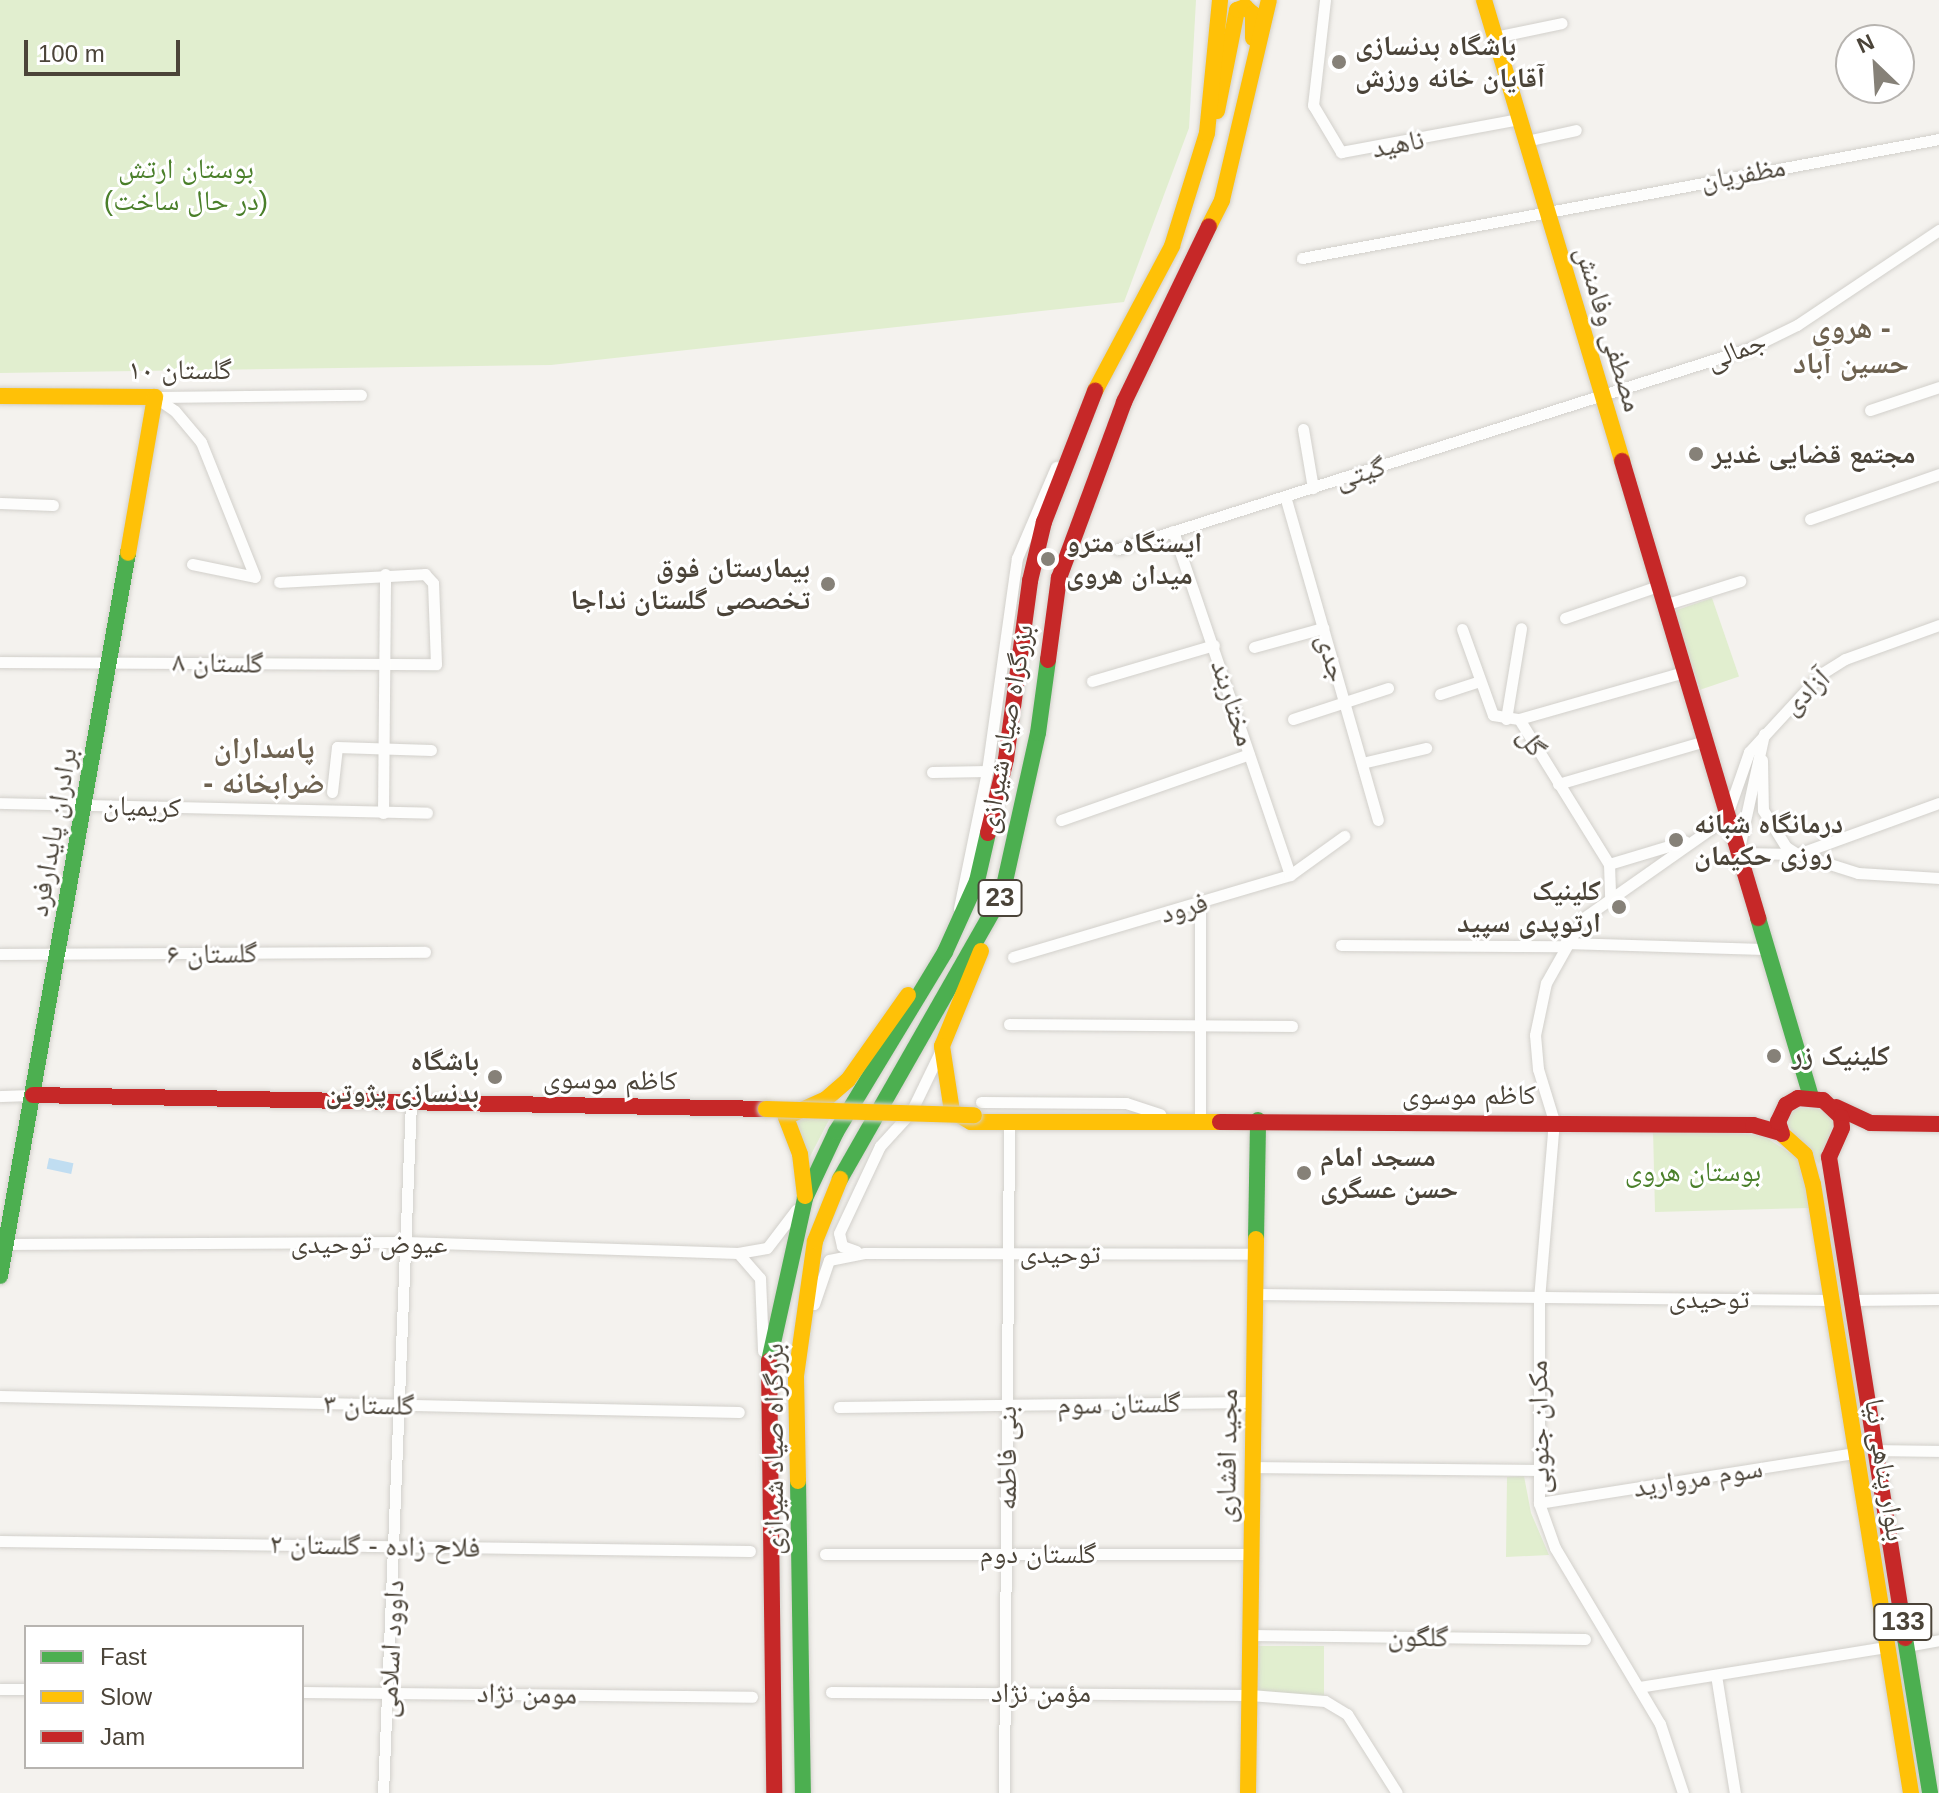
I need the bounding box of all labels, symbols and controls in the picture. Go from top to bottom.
scale bar [28,24,184,74]
north arrow [1835,24,1915,104]
place label: باشگاه بدنسازی آقایان خانه ورزش [1355,29,1545,95]
text: N [1853,29,1878,58]
text: 100 m [38,40,105,67]
marker: باشگاه بدنسازی آقایان خانه ورزش [1330,53,1348,71]
street label: ناهید [1369,123,1427,165]
street label: مظفریان [1698,150,1788,198]
park label: بوستان ارتش (در حال ساخت) [104,152,268,218]
street label: مصطفی وفامنش [1568,242,1650,416]
district label: هروی - حسین آباد [1793,310,1909,380]
street label: جمالی [1701,324,1771,378]
street label: گلستان ۱۰ [128,353,232,387]
place label: مجتمع قضایی غدیر [1712,437,1916,471]
marker: مجتمع قضایی غدیر [1687,445,1705,463]
street label: گیتی [1331,449,1389,497]
place label: ایستگاه مترو میدان هروی [1066,526,1202,592]
marker: ایستگاه مترو میدان هروی [1037,548,1059,570]
place label: بیمارستان فوق تخصصی گلستان نداجا [570,551,810,617]
marker: بیمارستان فوق تخصصی گلستان نداجا [817,573,839,595]
street label: بزرگراه صیاد شیرازی [971,622,1041,836]
street label: جدی [1309,630,1355,686]
street label: گلستان ۸ [172,645,264,681]
street label: مختاربند [1203,656,1263,750]
street label: آزادی [1775,662,1837,722]
street label: گل [1510,721,1554,763]
district label: پاسداران - ضرابخانه [203,730,325,800]
street label: برادران پایدارفرد [22,745,84,919]
street label: کریمیان [103,789,181,825]
place label: درمانگاه شبانه روزی حکیمان [1694,807,1843,873]
marker: درمانگاه شبانه روزی حکیمان [1665,829,1687,851]
place label: کلینیک ارتوپدی سپید [1457,874,1601,940]
road number: 23 [976,876,1024,920]
street label: فرود [1156,885,1212,931]
marker: کلینیک ارتوپدی سپید [1608,896,1630,918]
street label: گلستان ۶ [166,936,258,972]
place label: کلینیک زر [1792,1039,1890,1073]
place label: باشگاه بدنسازی پژوتن [325,1044,479,1110]
marker: کلینیک زر [1763,1045,1785,1067]
street label: کاظم موسوی [542,1062,678,1098]
marker: باشگاه بدنسازی پژوتن [486,1068,504,1086]
street label: کاظم موسوی [1402,1078,1536,1112]
place label: مسجد امام حسن عسگری [1320,1140,1458,1206]
park label: بوستان هروی [1625,1155,1761,1189]
marker: مسجد امام حسن عسگری [1295,1164,1313,1182]
street label: عیوض توحیدی [291,1227,447,1261]
street label: توحیدی [1019,1237,1101,1271]
street label: توحیدی [1668,1282,1750,1316]
street label: بزرگراه صیاد شیرازی [757,1343,791,1555]
street label: مکران جنوبی [1521,1360,1557,1494]
street label: گلستان سوم [1057,1386,1181,1422]
street label: گلستان ۳ [323,1387,415,1423]
street label: مجید افشاری [1209,1388,1245,1524]
street label: بلوار پناهی نیا [1857,1396,1913,1544]
street label: بنی فاطمه [990,1406,1024,1510]
street label: سوم مروارید [1631,1451,1765,1505]
street label: فلاح زاده - گلستان ۲ [269,1527,481,1565]
street label: گلستان دوم [980,1537,1096,1571]
street label: داوود اسلامی [371,1579,411,1719]
road number: 133 [1873,1600,1933,1644]
street label: گلگون [1387,1620,1449,1654]
legend [24,1625,304,1769]
text: Fast [100,1643,147,1670]
street label: مومن نژاد [477,1676,577,1712]
street label: مؤمن نژاد [991,1676,1091,1710]
text: Slow [100,1683,152,1710]
text: Jam [100,1723,145,1750]

